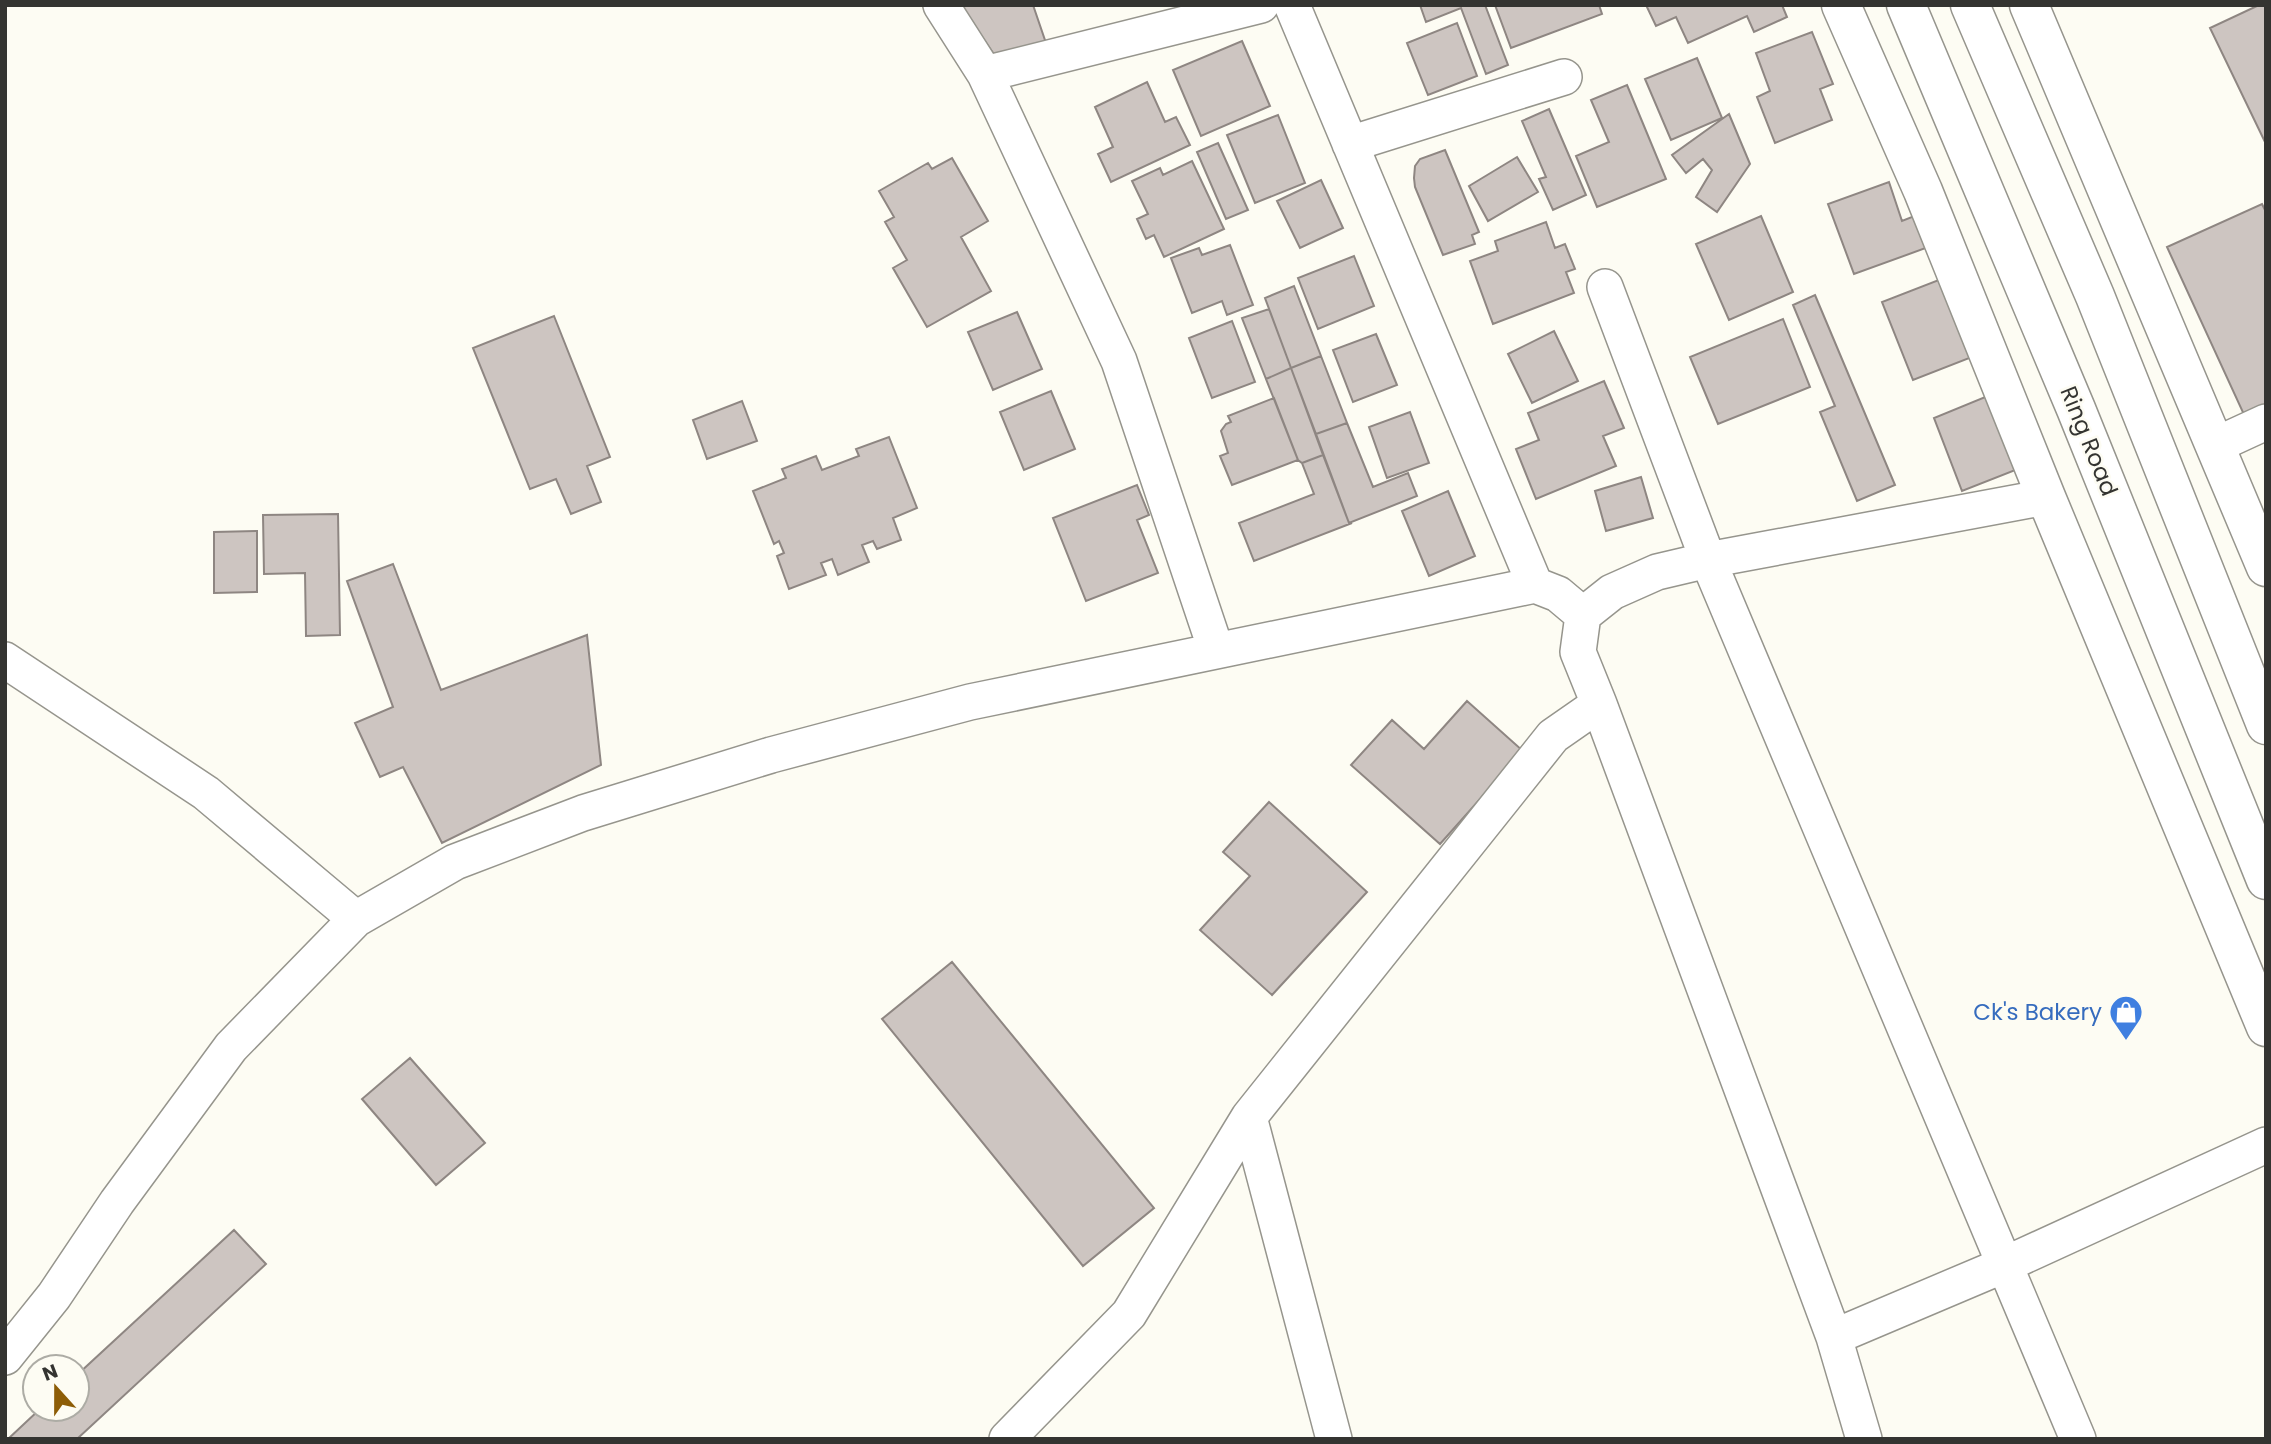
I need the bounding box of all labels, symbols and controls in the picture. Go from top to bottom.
street label: Ring Road [2052,381,2126,501]
shop icon: Ck's Bakery [2107,993,2145,1042]
place label: Ck's Bakery [1973,996,2102,1028]
north arrow [21,1353,91,1423]
text: N [39,1357,62,1388]

